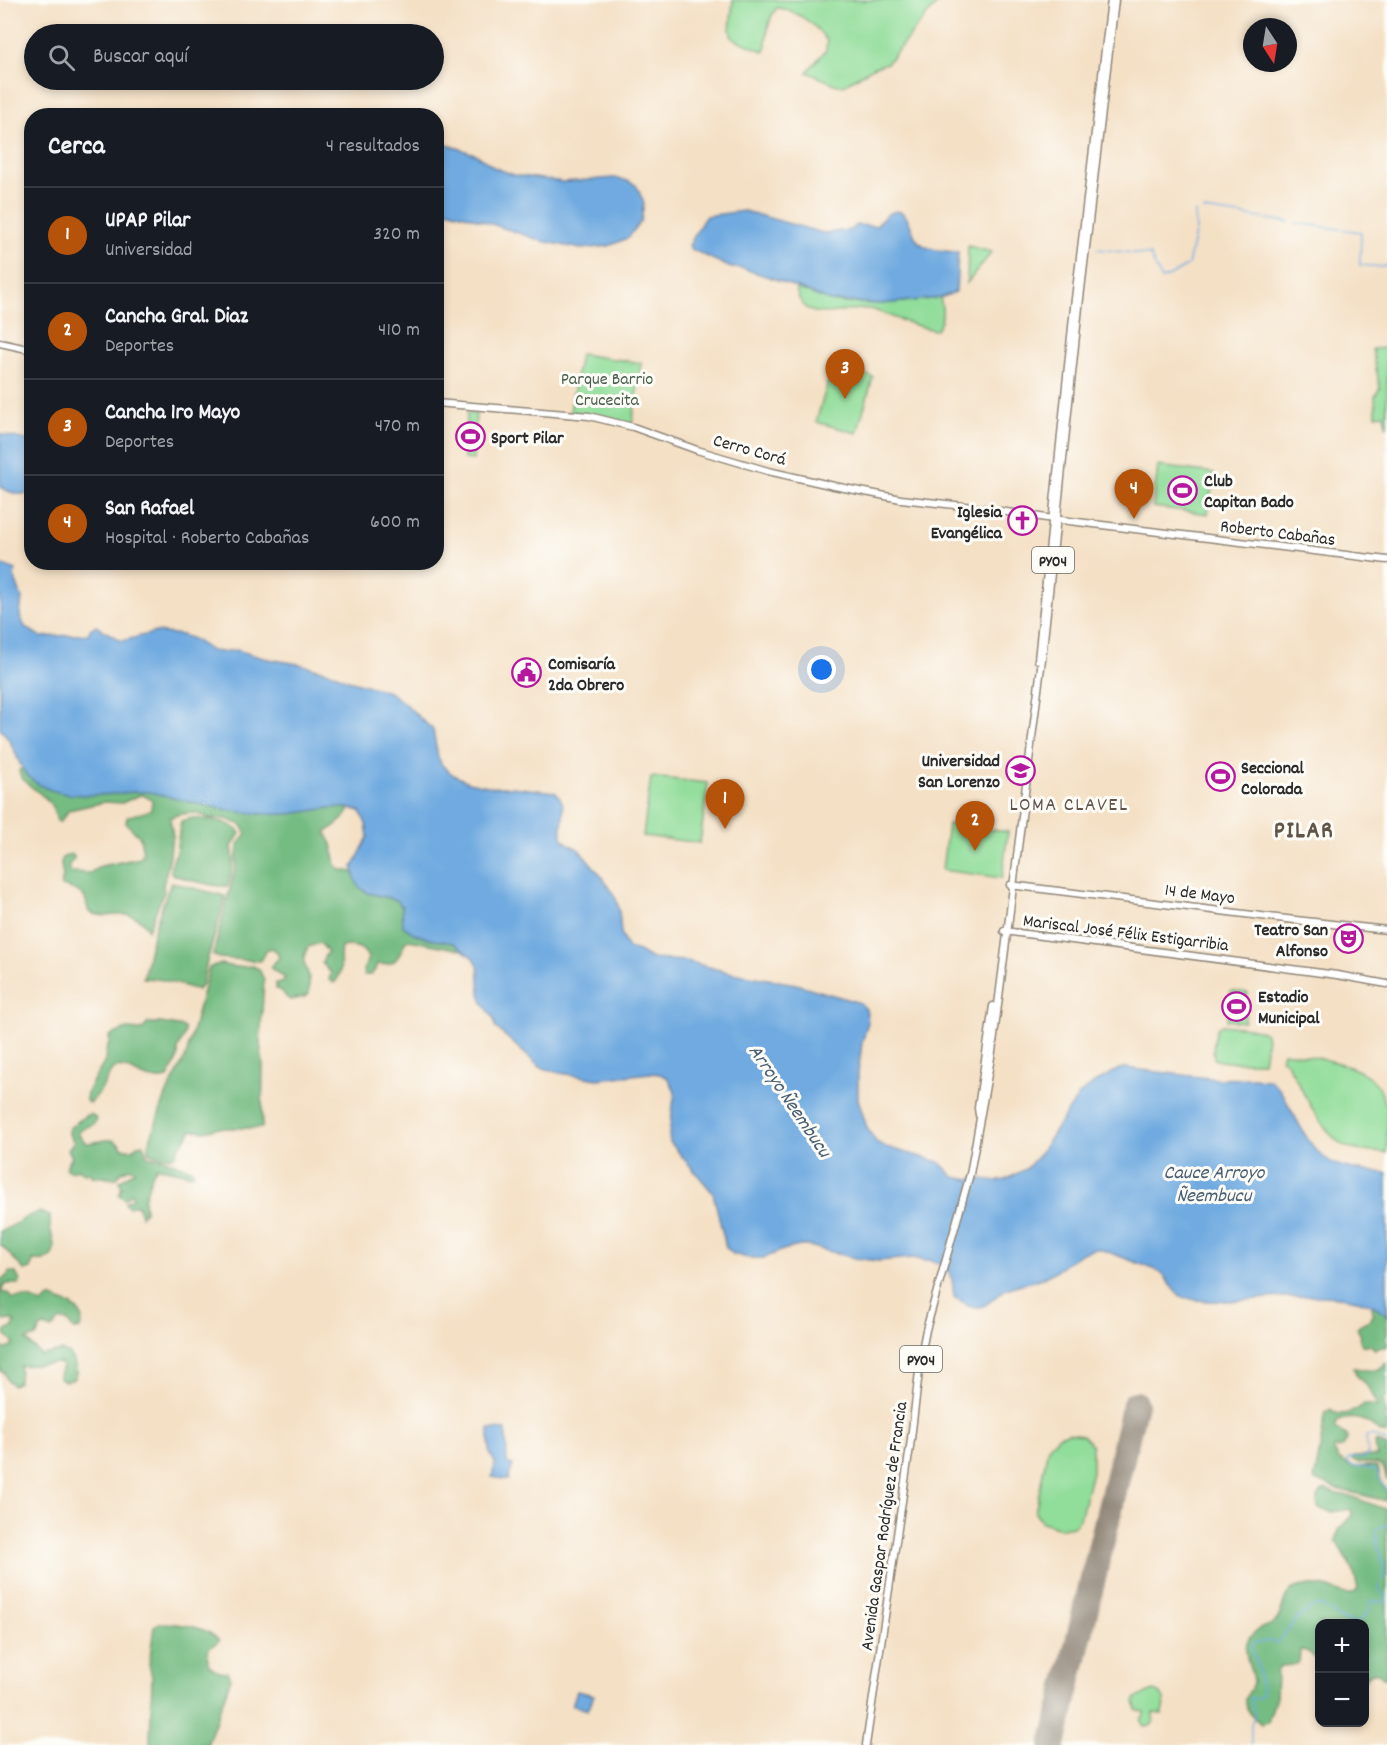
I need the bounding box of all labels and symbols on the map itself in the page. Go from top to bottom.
north arrow [1243,18,1297,72]
pin: 3 [826,350,864,399]
park label: Parque Barrio Crucecita [561,368,653,414]
sports icon: Sport Pilar [454,421,486,453]
place label: Sport Pilar [491,427,564,452]
street label: Cerro Corá [710,429,789,474]
pin: 4 [1114,470,1154,519]
place label: Club Capitan Bado [1204,470,1294,516]
sports icon: Club Capitan Bado [1167,474,1199,506]
place label: Iglesia Evangélica [931,501,1003,547]
church icon: Iglesia Evangélica [1007,505,1039,537]
street label: Roberto Cabañas [1219,515,1337,554]
road number: PY04 [1032,547,1074,573]
place label: Comisaría 2da Obrero [548,653,624,699]
your location [807,655,836,684]
public building icon: Comisaría 2da Obrero [511,657,543,689]
place label: Universidad San Lorenzo [918,750,1000,796]
school or university icon: Universidad San Lorenzo [1005,754,1037,786]
place label: Seccional Colorada [1241,757,1304,803]
sports icon: Seccional Colorada [1204,761,1236,793]
pin: 1 [706,780,744,829]
district label: LOMA CLAVEL [1009,792,1129,820]
pin: 2 [956,802,994,851]
district label: PILAR [1274,815,1334,849]
street label: 14 de Mayo [1163,879,1236,912]
street label: Mariscal José Félix Estigarribia [1021,909,1230,960]
place label: Teatro San Alfonso [1254,919,1328,965]
theatre icon: Teatro San Alfonso [1333,923,1365,955]
place label: Estadio Municipal [1258,986,1320,1032]
sports icon: Estadio Municipal [1221,990,1253,1022]
water label: Arroyo Ñeembucu [740,1040,837,1165]
water label: Cauce Arroyo Ñeembucu [1164,1160,1266,1211]
road number: PY04 [900,1346,942,1372]
street label: Avenida Gaspar Rodríguez de Francia [856,1400,915,1652]

